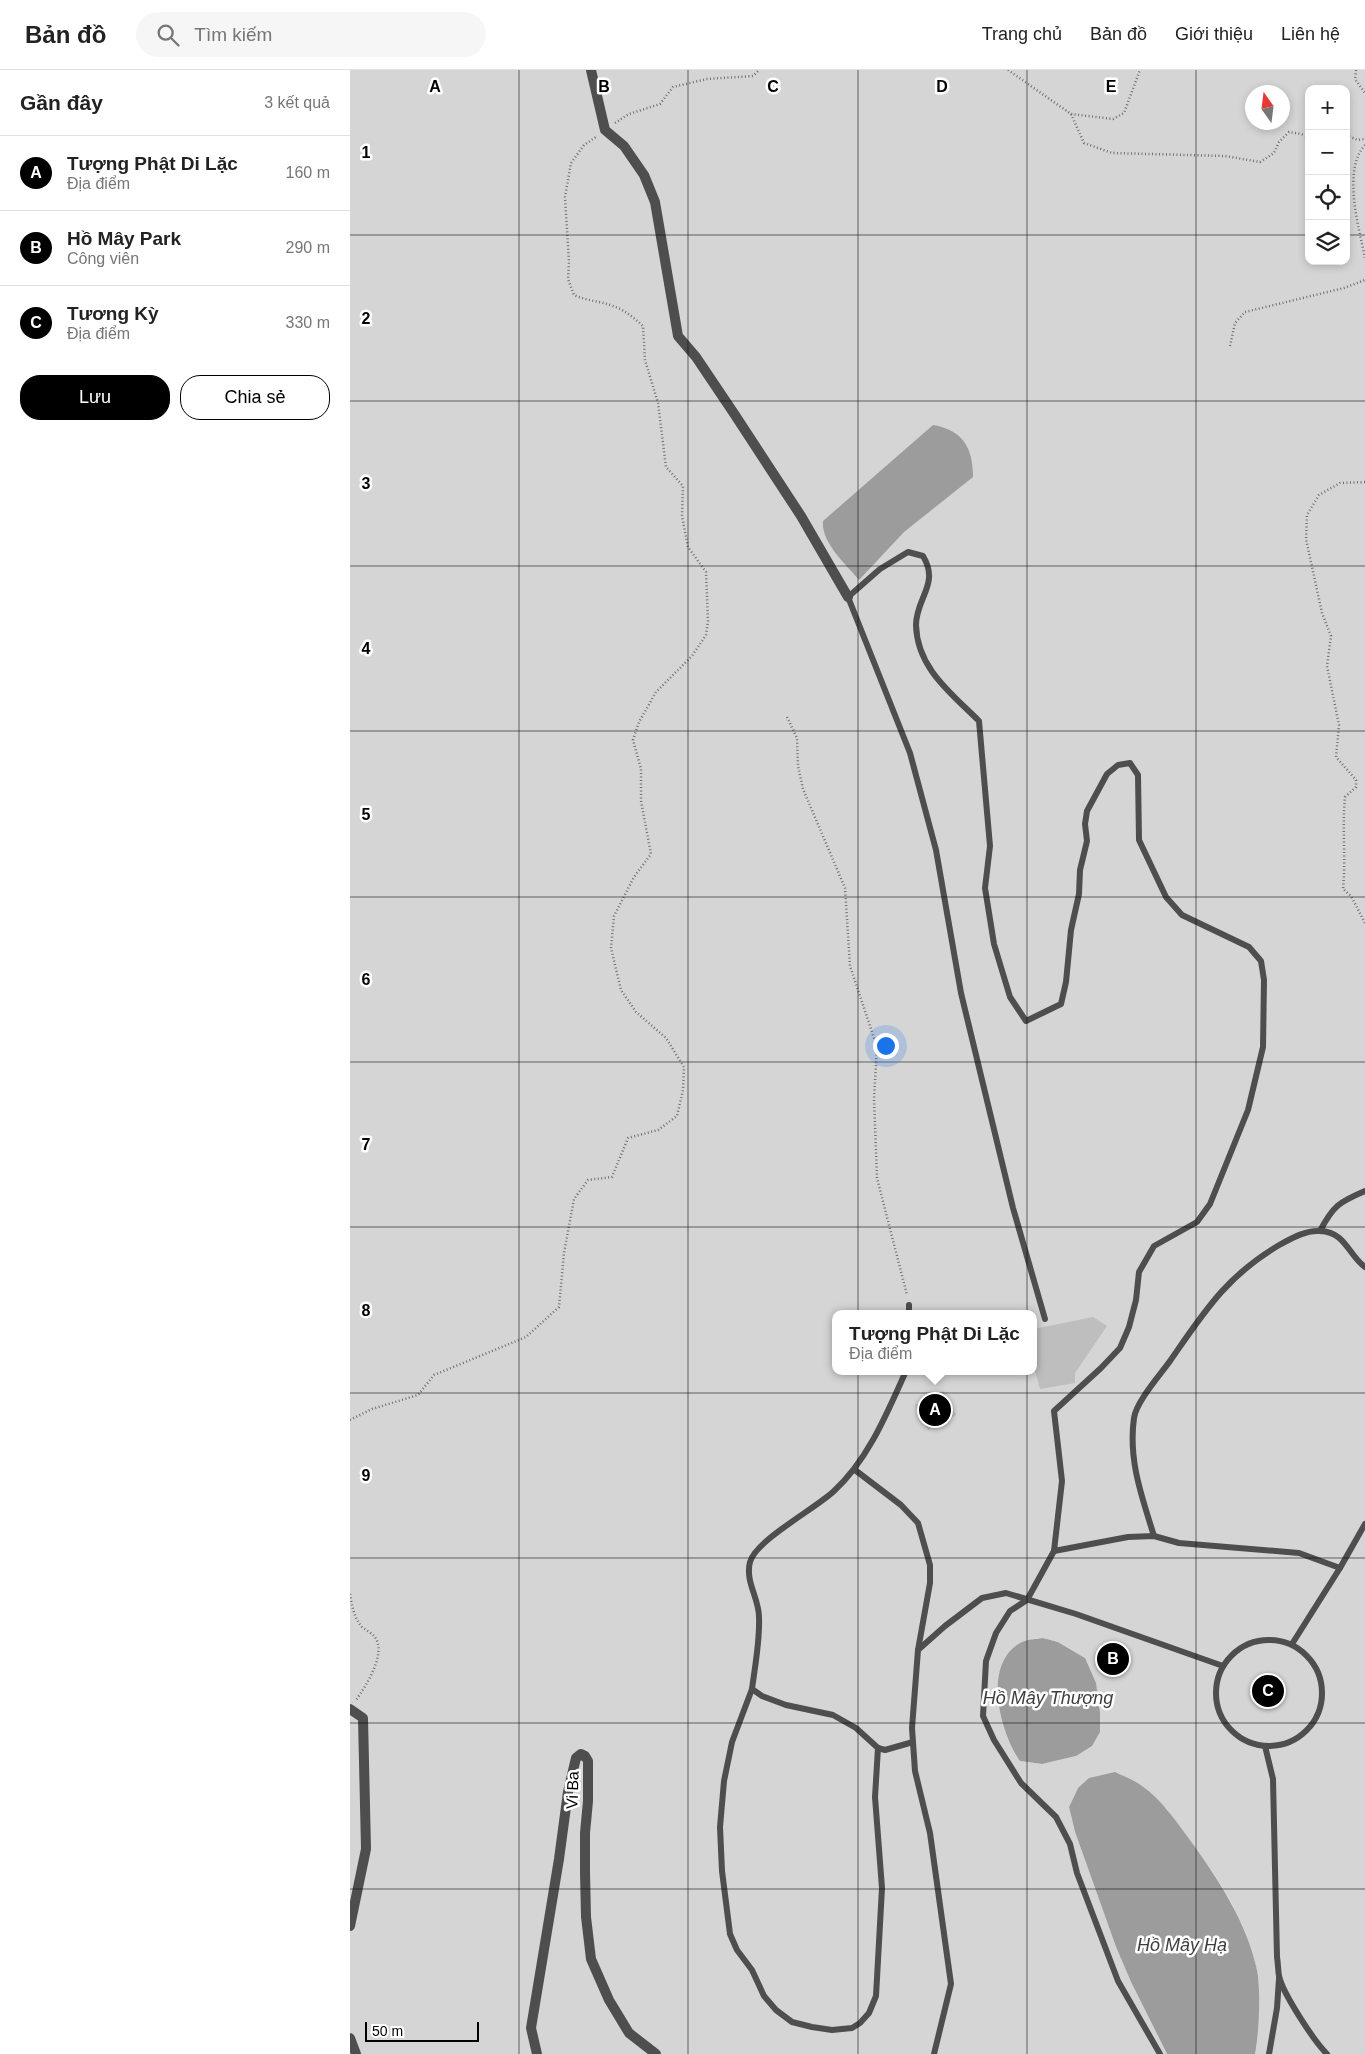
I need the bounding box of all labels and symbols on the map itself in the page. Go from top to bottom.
text: A [429,78,441,95]
text: B [598,78,610,95]
text: C [767,78,779,95]
text: D [936,78,948,95]
text: E [1106,78,1117,95]
north arrow [1245,85,1290,130]
text: 1 [362,144,371,161]
text: 2 [362,310,371,327]
text: 3 [362,475,371,492]
text: 4 [362,640,371,657]
text: 5 [362,806,371,823]
text: 6 [362,971,371,988]
your location [873,1033,899,1059]
text: 7 [362,1136,371,1153]
text: 8 [362,1302,371,1319]
pin: A [919,1391,951,1429]
text: 9 [362,1467,371,1484]
pin: B [1097,1640,1129,1678]
pin: C [1252,1672,1284,1710]
water label: Hồ Mây Thượng [983,1688,1113,1708]
street label: Vi Ba [563,1771,582,1809]
water label: Hồ Mây Hạ [1137,1935,1227,1955]
scale bar [365,2019,479,2042]

